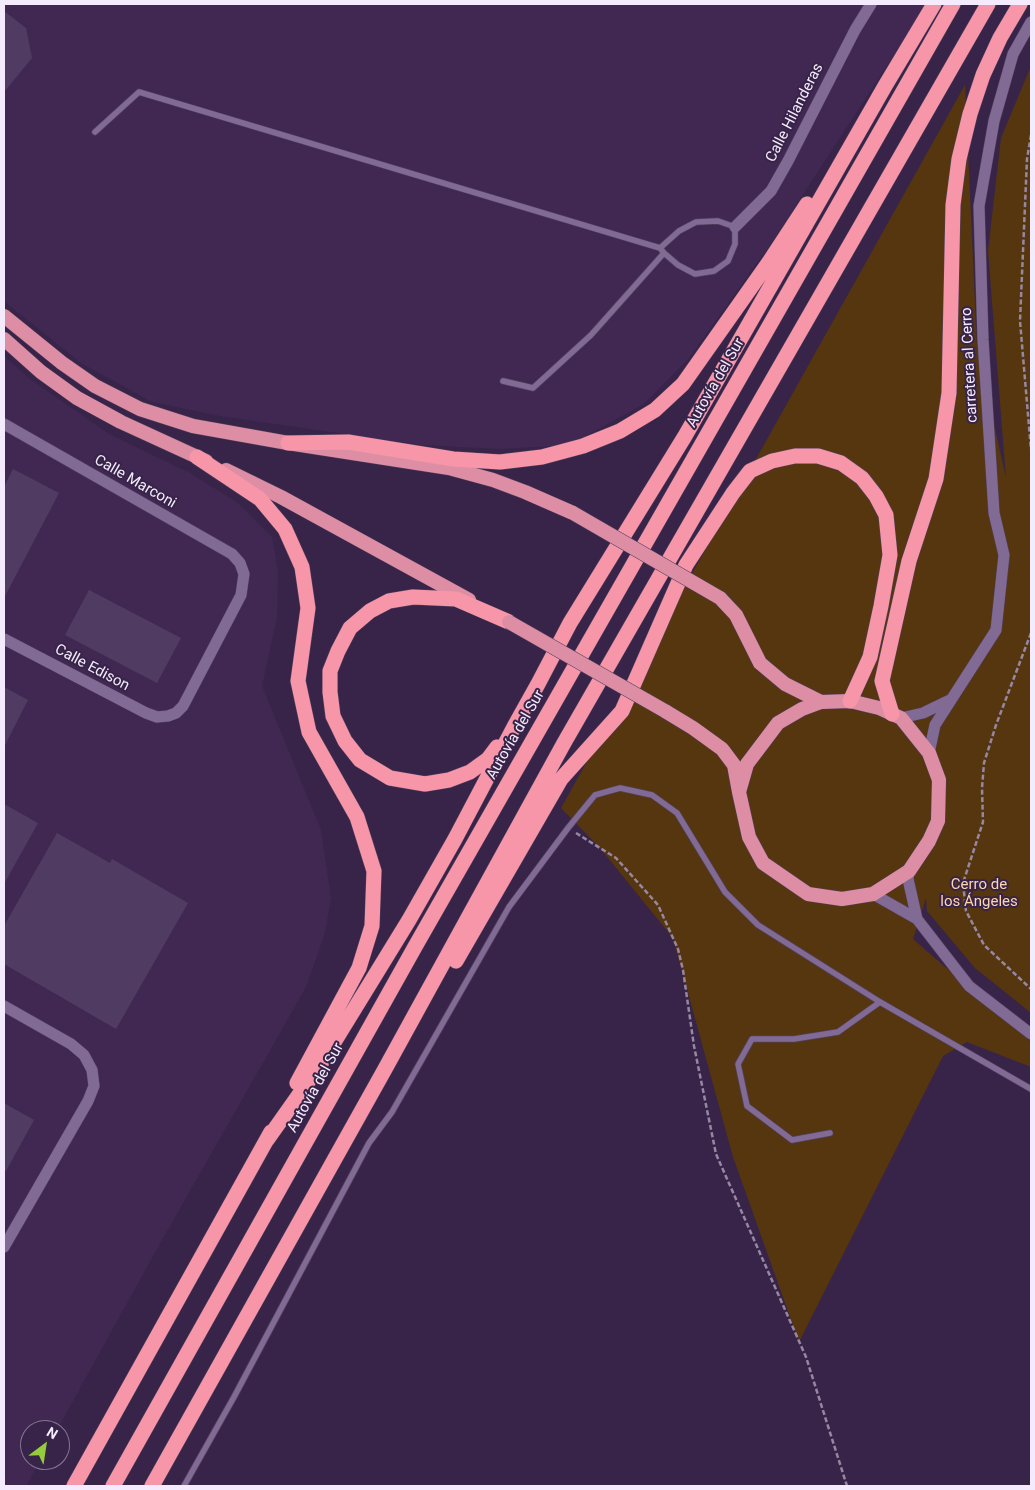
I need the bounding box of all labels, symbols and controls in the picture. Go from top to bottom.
street label: Calle Hilanderas [762,61,828,165]
street label: carretera al Cerro [958,307,982,423]
street label: Autovía del Sur [683,335,749,431]
street label: Calle Marconi [91,451,179,513]
street label: Calle Edison [52,641,132,695]
street label: Autovía del Sur [483,687,549,783]
park label: Cerro de los Ángeles [940,876,1018,911]
street label: Autovía del Sur [284,1040,348,1136]
north arrow [20,1420,70,1470]
text: N [44,1424,61,1442]

